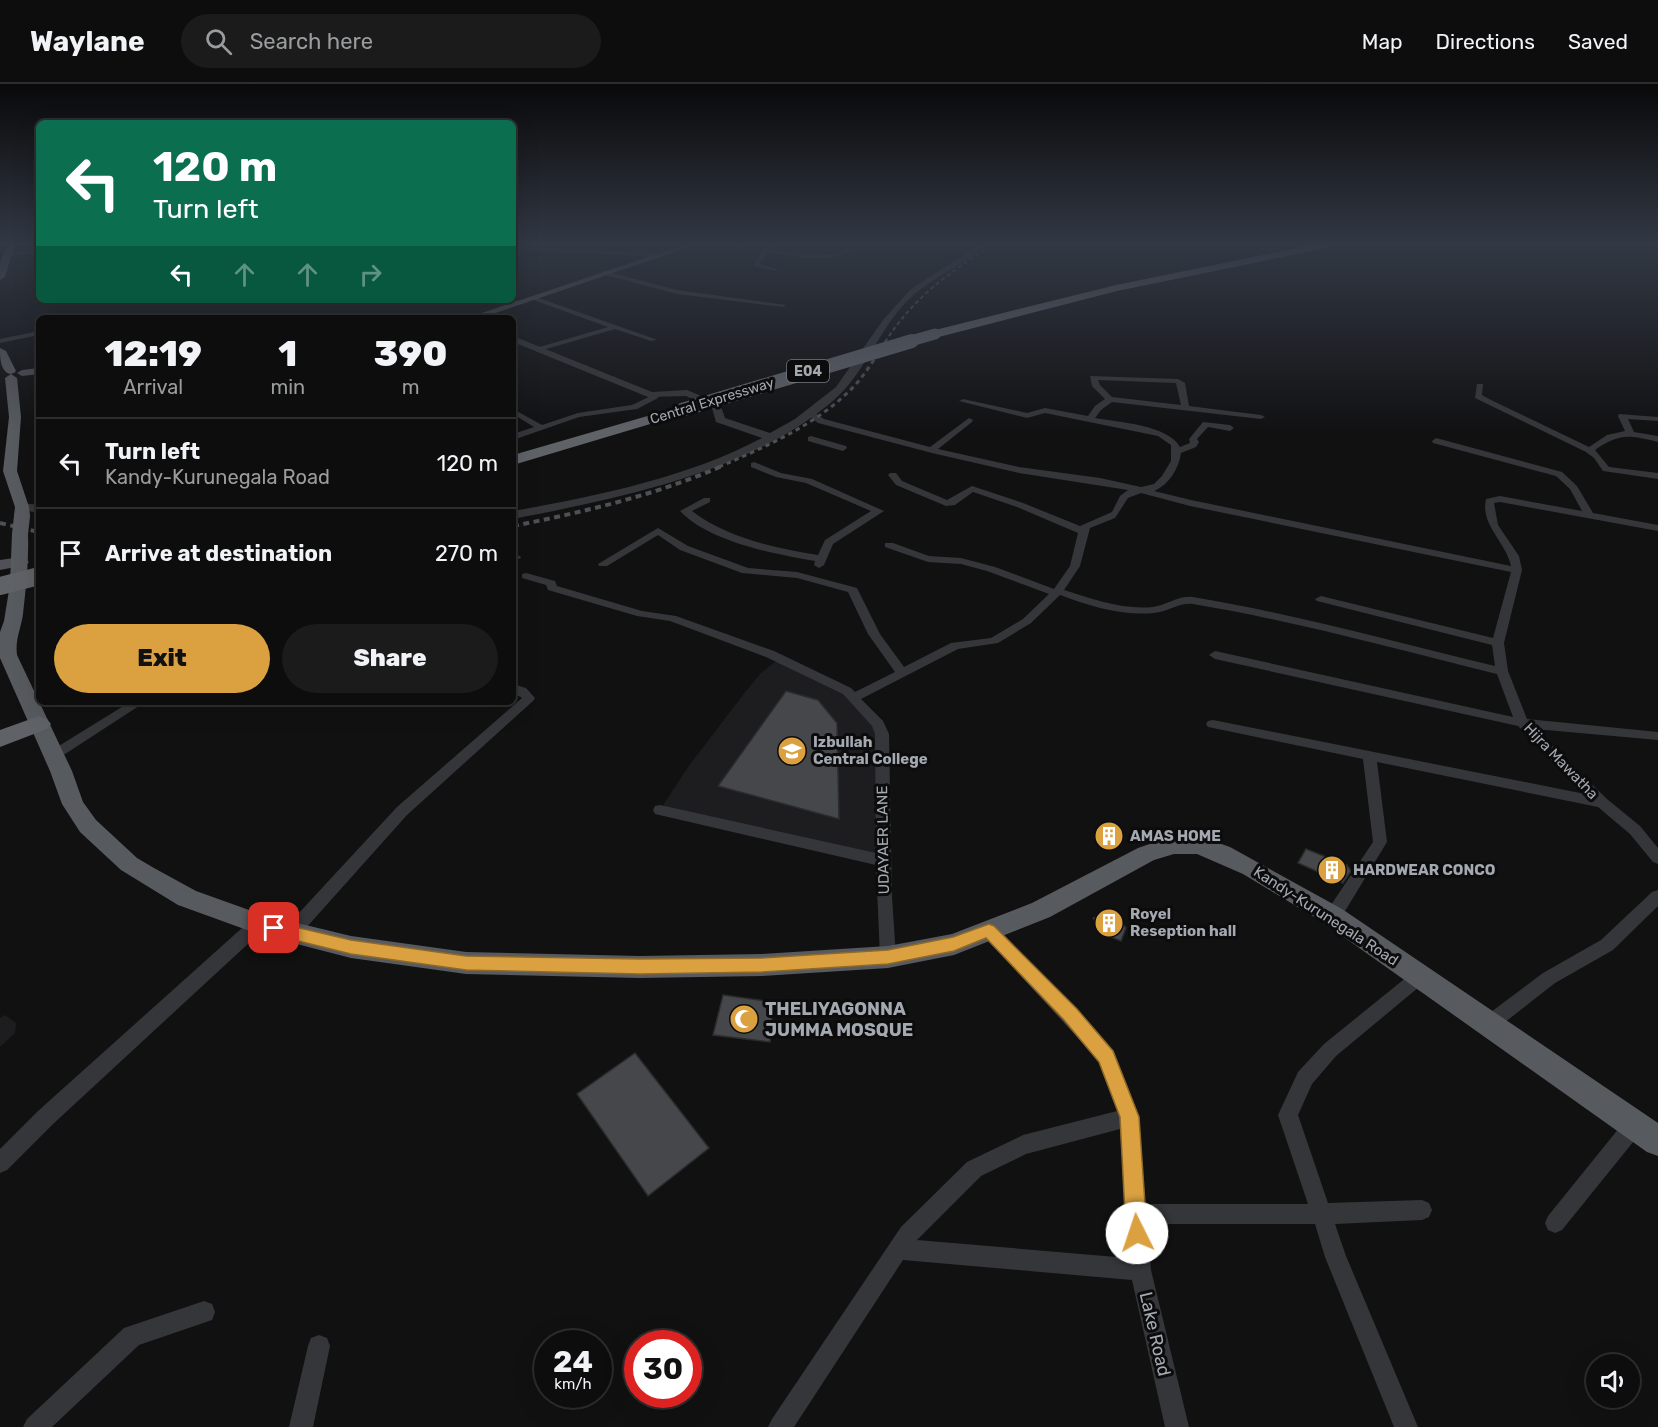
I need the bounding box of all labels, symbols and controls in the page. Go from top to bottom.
search box [181,14,601,68]
text: Waylane [30,25,145,58]
icon: search [202,25,235,58]
text: Search here [250,28,373,55]
text: Map [1362,29,1403,54]
text: Directions [1436,29,1535,54]
text: Saved [1568,29,1628,54]
text: 120 m [153,142,277,192]
icon: left [54,144,132,222]
text: Turn left [153,193,258,225]
icon: left [165,258,198,291]
icon: ahead [228,258,261,291]
icon: ahead [291,258,324,291]
icon: right [354,258,387,291]
text: 12:19 [105,332,202,375]
text: 1 [278,332,297,375]
text: 390 [374,332,447,375]
road number: E04 [787,360,829,382]
street label: Central Expressway [648,374,776,428]
text: Arrival [123,375,183,399]
text: min [270,375,305,399]
text: m [402,375,419,399]
text: Turn left [105,438,200,465]
icon: left [54,447,87,480]
text: 120 m [437,450,498,477]
text: Kandy-Kurunegala Road [105,465,330,489]
icon: arrive [54,537,87,570]
text: Arrive at destination [105,540,332,567]
text: 270 m [435,540,498,567]
button: Exit [54,624,270,693]
button: Share [282,624,498,693]
street label: Hijra Mawatha [1520,719,1602,803]
place label: Izbullah Central College [813,733,928,768]
school or university icon: Izbullah Central College [776,735,808,767]
street label: UDAYAER LANE [873,785,893,895]
building icon: AMAS HOME [1093,820,1125,852]
place label: AMAS HOME [1130,827,1221,845]
building icon: HARDWEAR CONCO [1316,854,1348,886]
place label: HARDWEAR CONCO [1353,861,1495,879]
street label: Kandy-Kurunegala Road [1250,863,1402,969]
pin [248,902,299,953]
place label: Royel Reseption hall [1130,905,1236,940]
building icon: Royel Reseption hall [1093,907,1125,939]
icon: arrive [257,911,290,944]
place label: THELIYAGONNA JUMMA MOSQUE [765,998,913,1041]
mosque icon: THELIYAGONNA JUMMA MOSQUE [728,1003,760,1035]
position arrow [1105,1201,1169,1265]
street label: Lake Road [1135,1290,1175,1378]
speed limit sign: 30 [624,1330,702,1408]
text: 24 [553,1344,593,1380]
map controls [1586,1354,1640,1408]
button: sound [1586,1354,1640,1408]
text: km/h [554,1375,592,1393]

